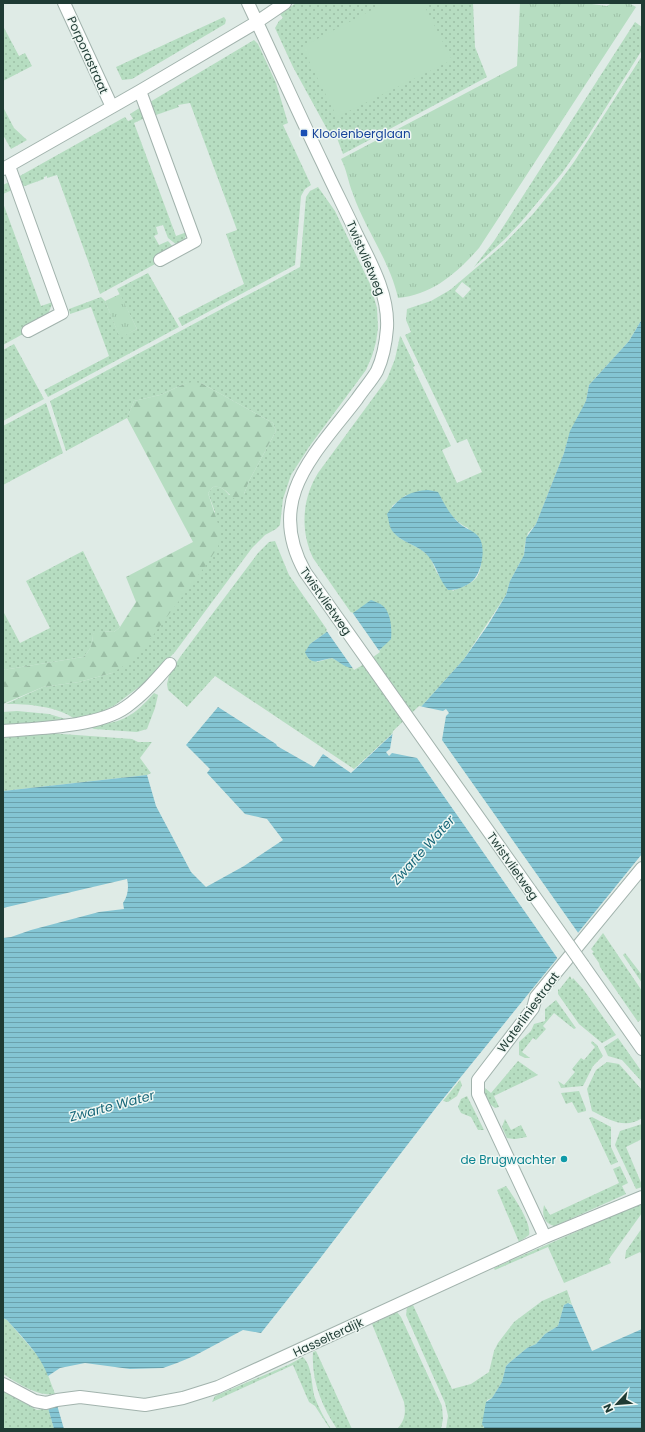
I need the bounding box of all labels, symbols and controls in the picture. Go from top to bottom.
street label: Porporastraat [63,14,113,96]
place label: Klooienberglaan [312,125,411,142]
marker: Klooienberglaan [299,128,309,138]
street label: Twistvlietweg [343,218,389,298]
street label: Twistvlietweg [296,563,356,639]
water label: Zwarte Water [386,810,460,889]
street label: Twistvlietweg [483,828,543,904]
street label: Waterliniestraat [493,968,563,1056]
water label: Zwarte Water [66,1085,158,1127]
place label: de Brugwachter [460,1151,557,1168]
marker: de Brugwachter [559,1154,569,1164]
street label: Hasselterdijk [290,1313,367,1361]
north arrow [597,1384,637,1424]
text: N [599,1401,617,1416]

